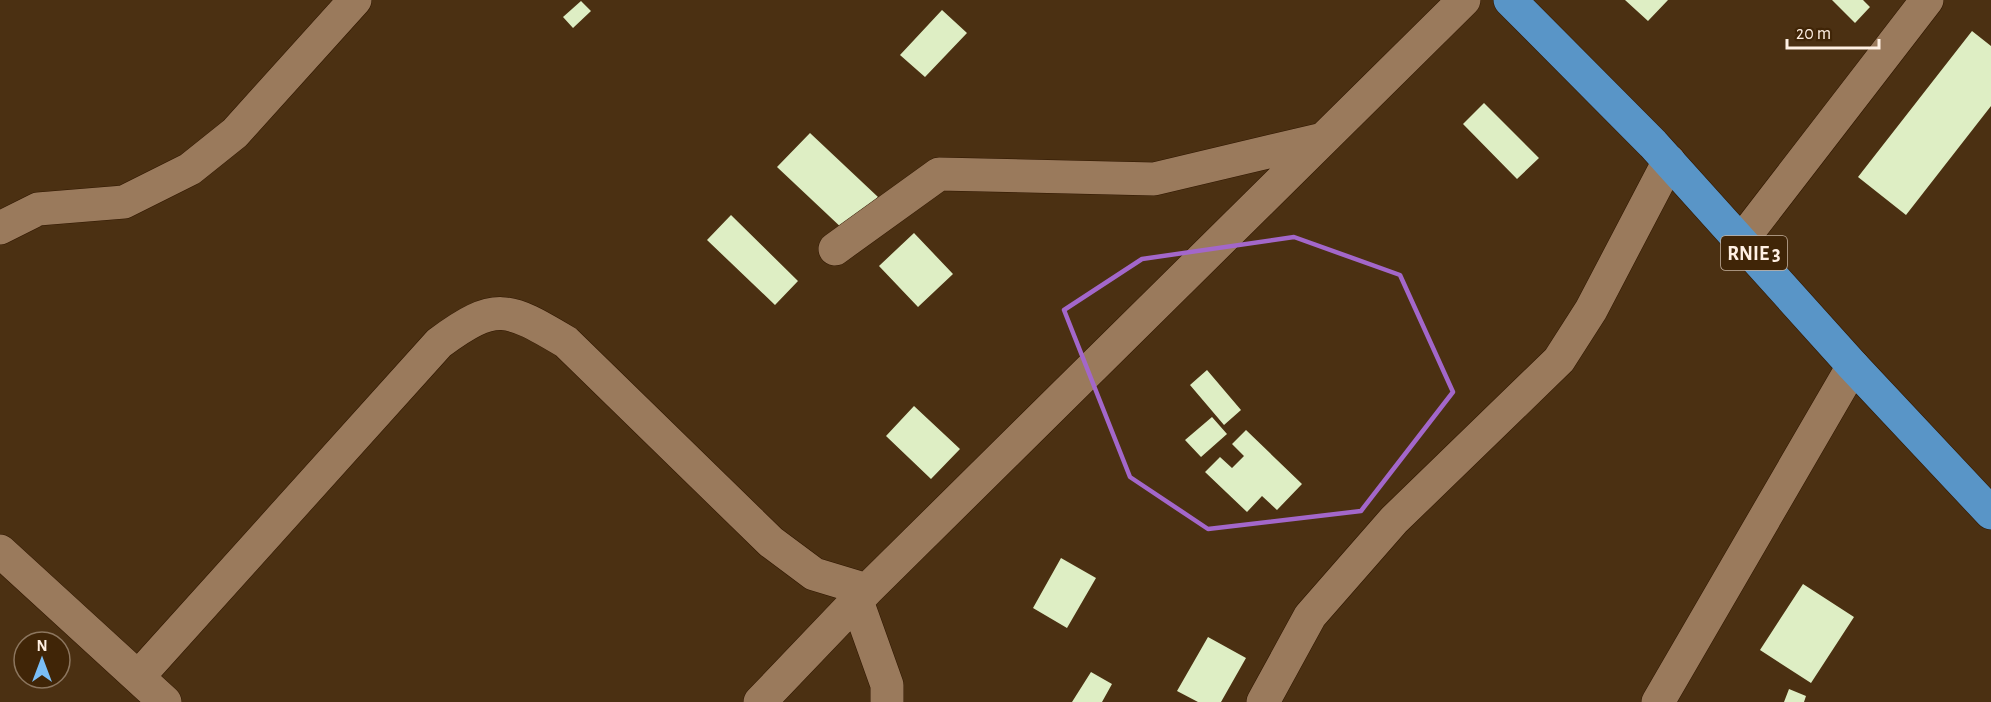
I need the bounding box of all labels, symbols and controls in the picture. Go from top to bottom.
scale bar [1787,12,1878,50]
text: 20 m [1796,25,1831,43]
road number: RNIE 3 [1721,236,1787,270]
north arrow [12,630,72,690]
text: N [36,638,48,654]

